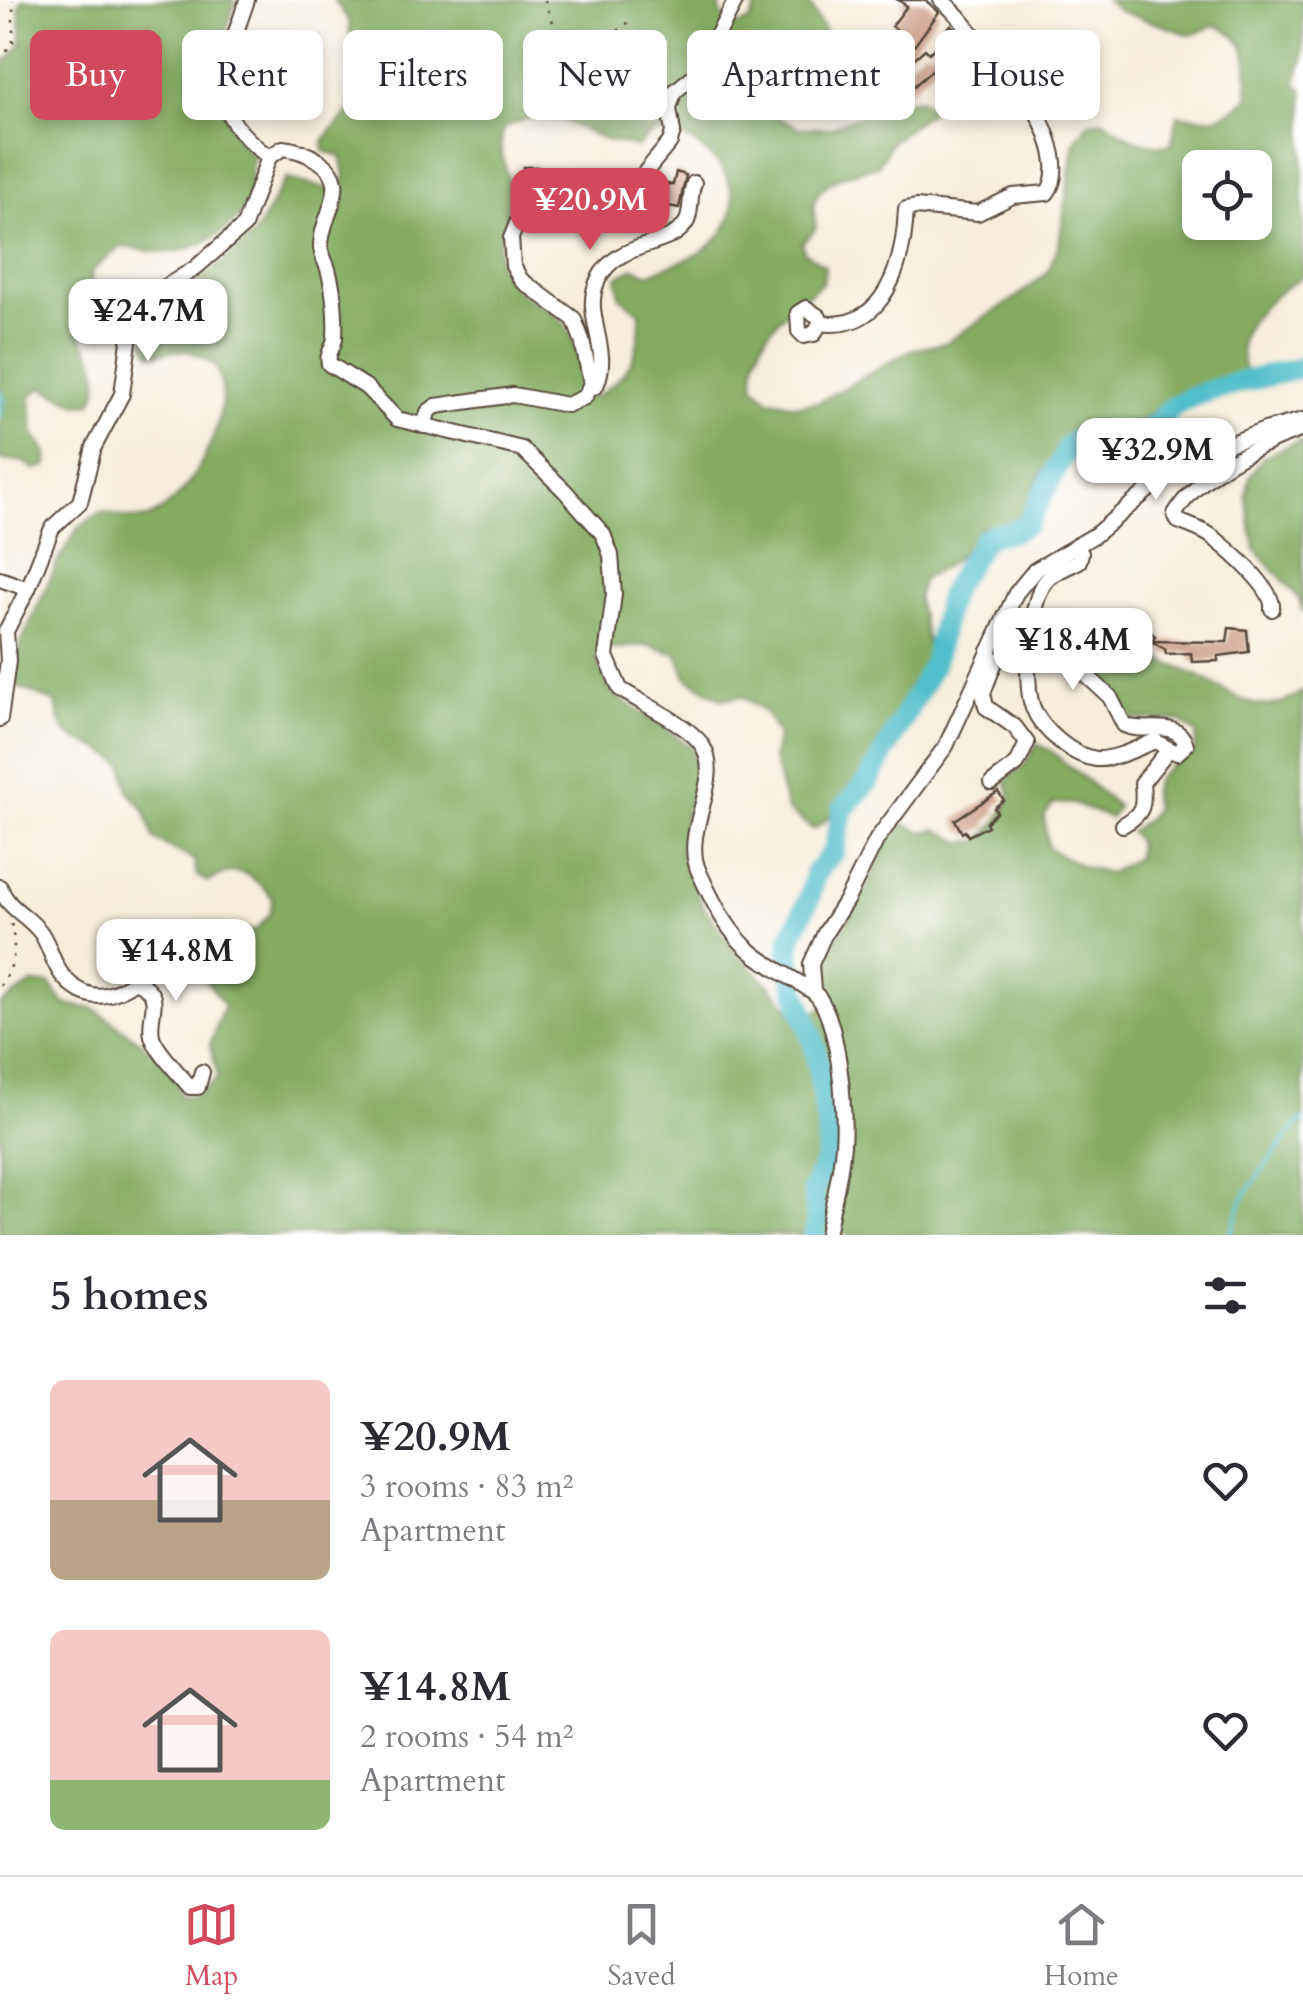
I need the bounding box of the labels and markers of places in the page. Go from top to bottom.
pin: ¥20.9M [509,168,671,253]
pin: ¥24.7M [67,279,229,364]
pin: ¥32.9M [1075,418,1237,503]
pin: ¥18.4M [992,608,1154,693]
pin: ¥14.8M [95,919,257,1004]

